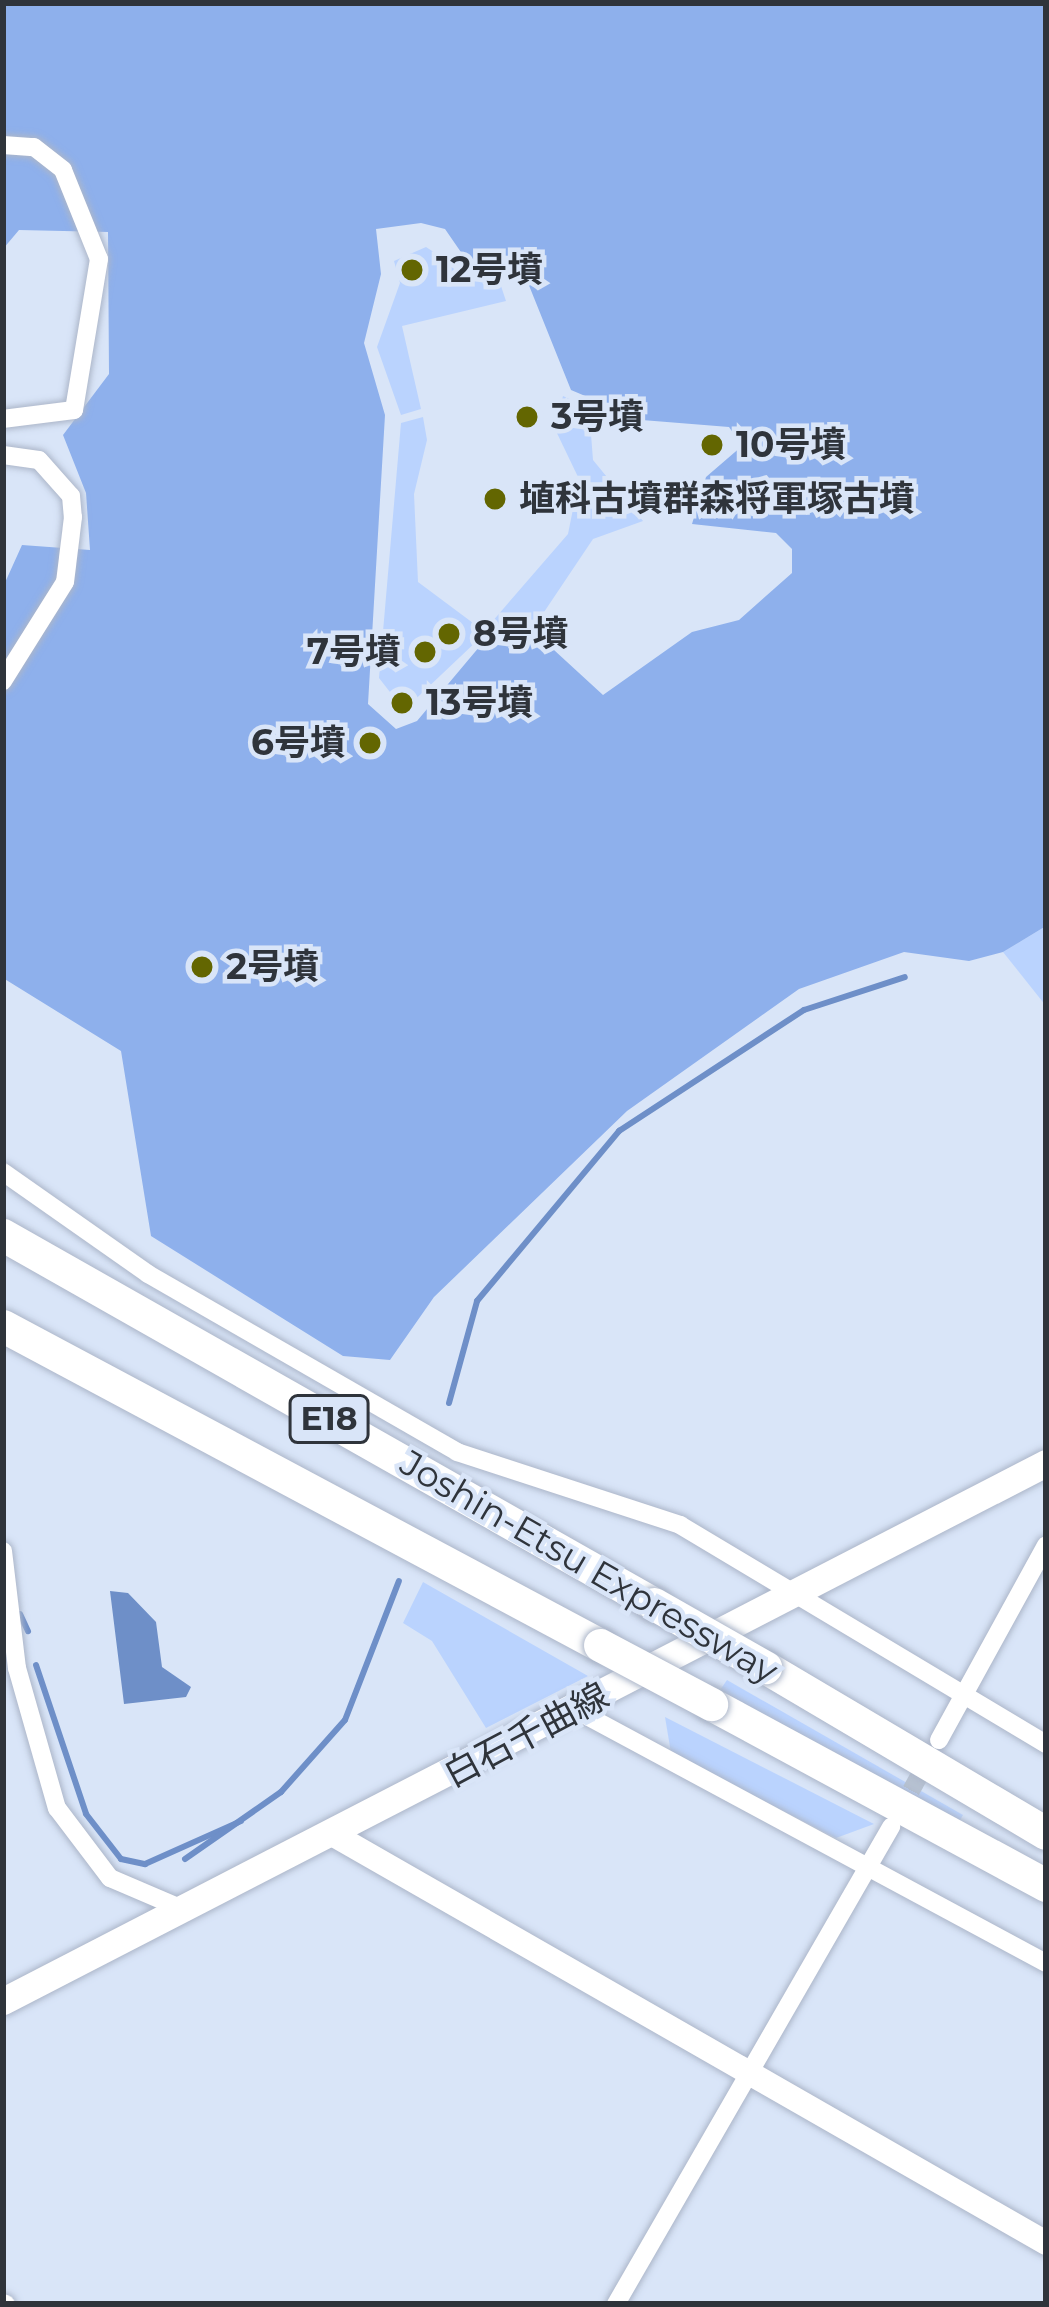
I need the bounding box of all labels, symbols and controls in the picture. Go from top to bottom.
place label: 12号墳 [436,248,543,292]
marker: 12号墳 [399,257,425,283]
place label: 3号墳 [551,395,644,439]
marker: 3号墳 [514,404,540,430]
place label: 10号墳 [736,423,847,467]
marker: 10号墳 [699,432,725,458]
place label: 埴科古墳群森将軍塚古墳 [519,477,915,521]
marker: 埴科古墳群森将軍塚古墳 [482,486,508,512]
place label: 8号墳 [473,612,569,656]
marker: 8号墳 [436,621,462,647]
place label: 7号墳 [307,630,401,674]
marker: 7号墳 [412,639,438,665]
place label: 13号墳 [426,681,533,725]
marker: 13号墳 [389,690,415,716]
place label: 6号墳 [251,721,346,765]
marker: 6号墳 [357,730,383,756]
place label: 2号墳 [226,945,319,989]
marker: 2号墳 [189,954,215,980]
road number: E18 [287,1392,371,1446]
street label: Joshin-Etsu Expressway [393,1441,785,1693]
street label: 白石千曲線 [436,1674,616,1796]

